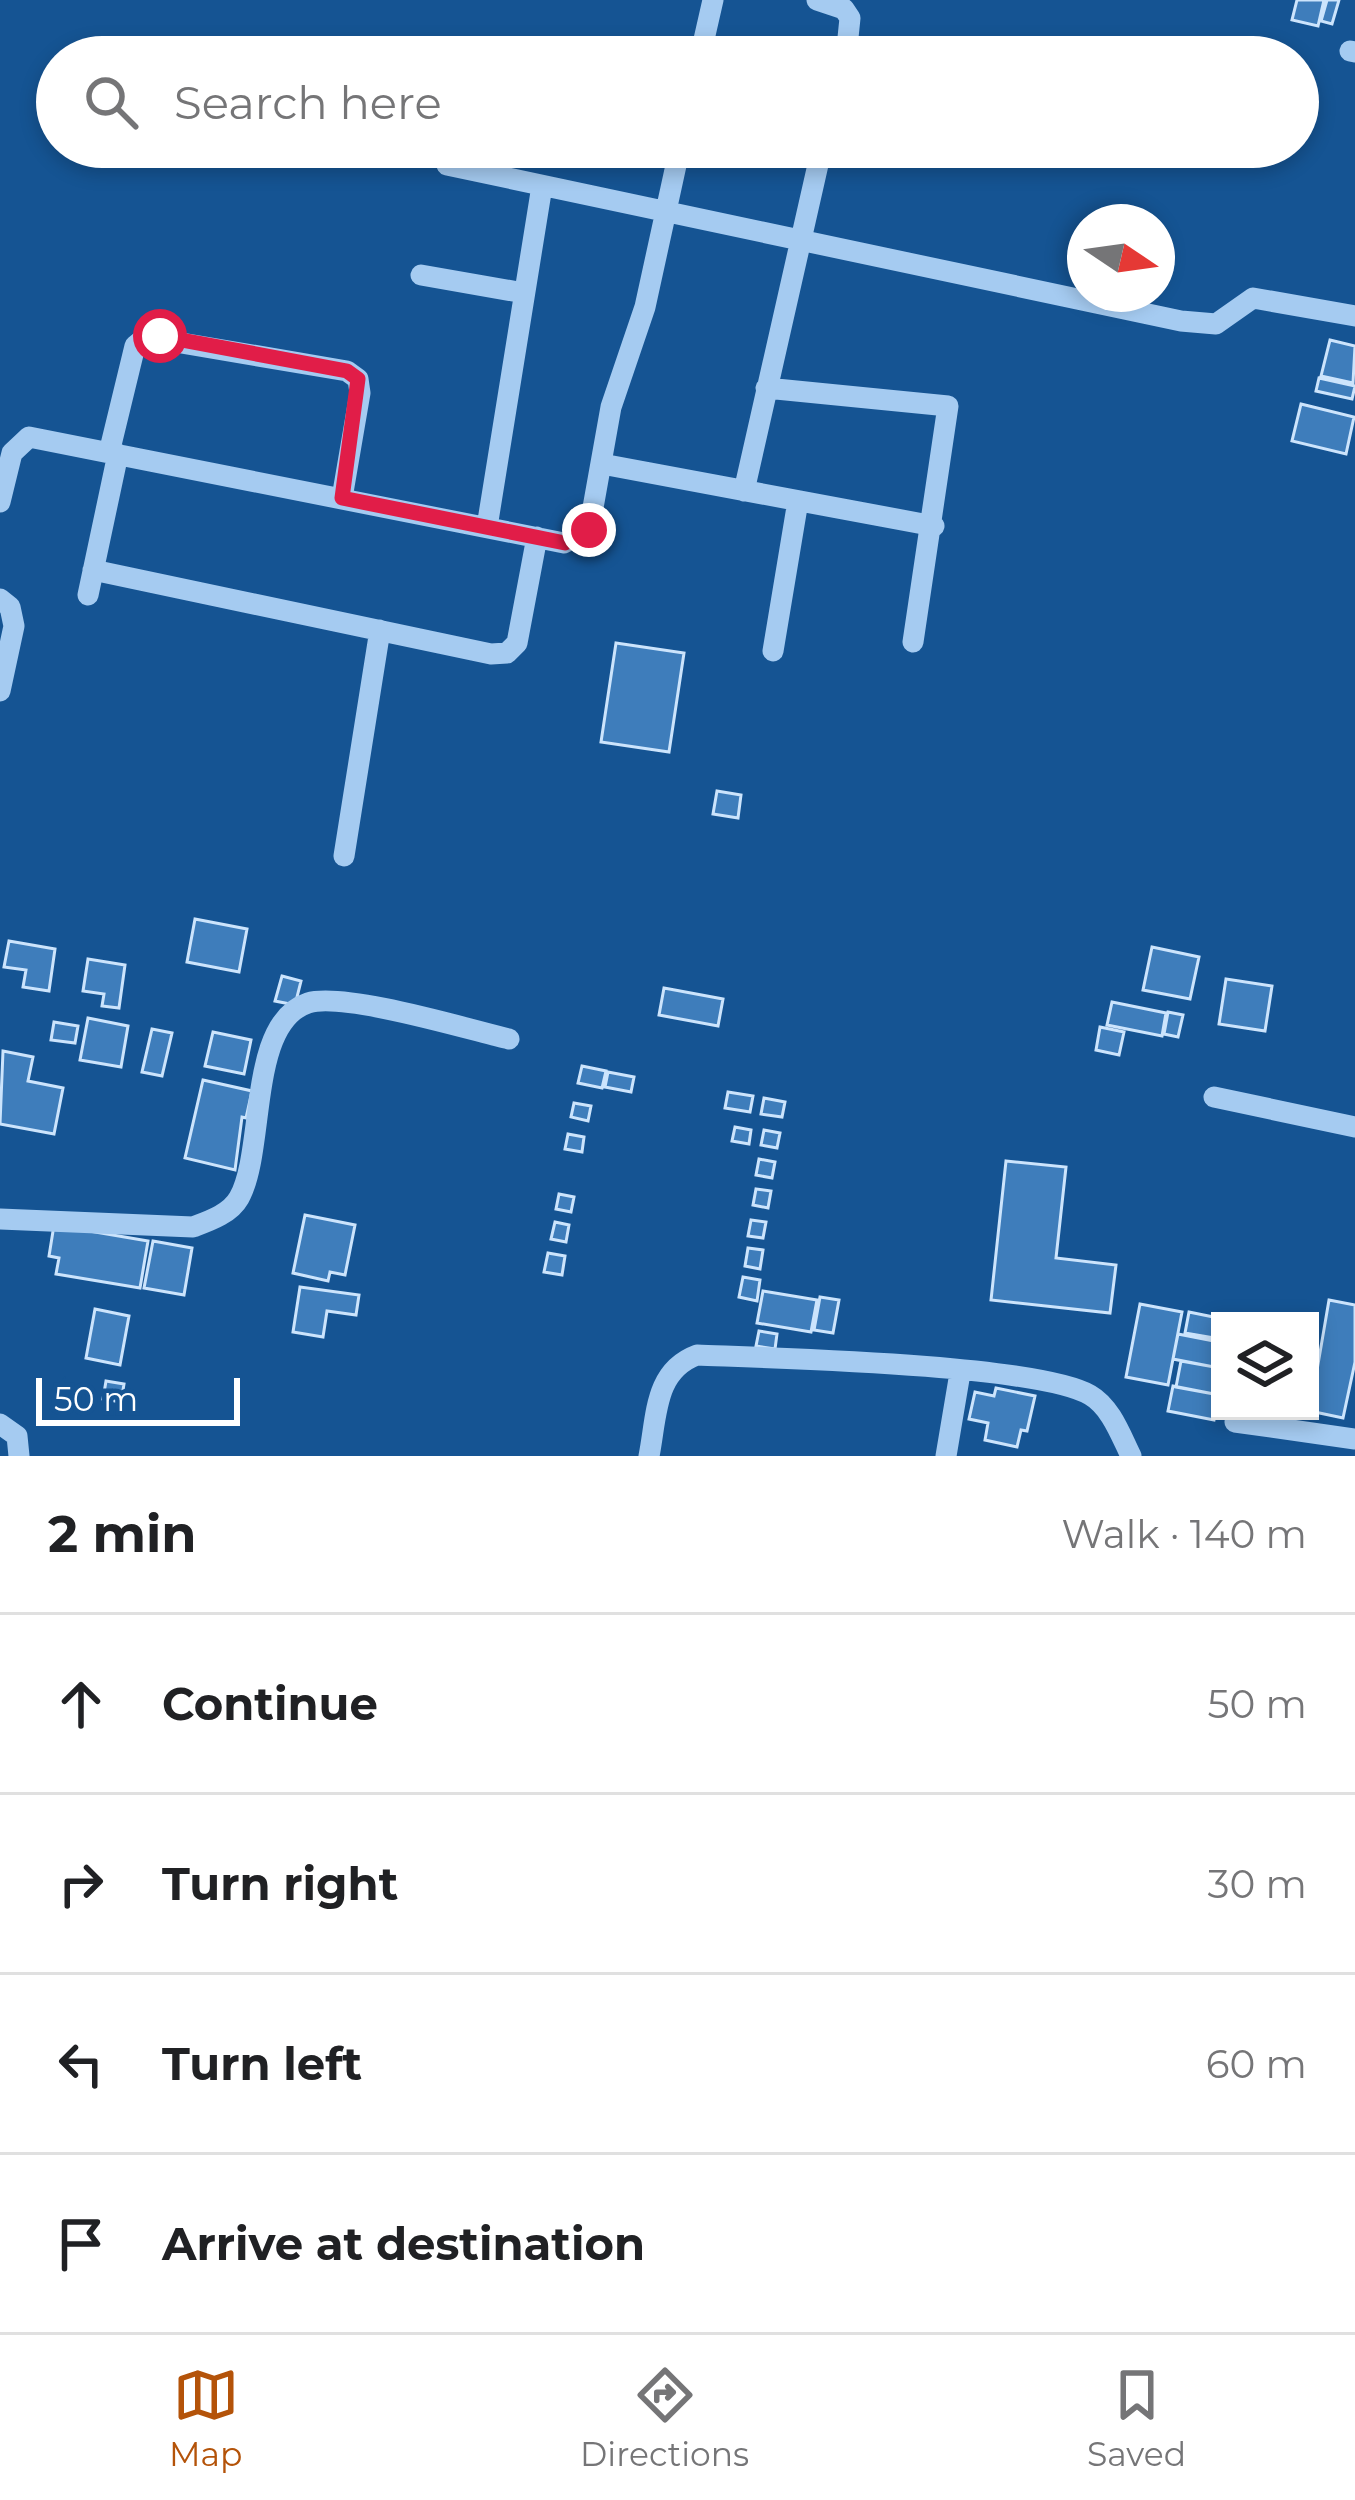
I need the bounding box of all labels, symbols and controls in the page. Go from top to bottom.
search box [36,36,1319,168]
icon: search [78,69,144,135]
text: Search here [174,75,442,130]
north arrow [1067,204,1175,312]
route start [133,309,187,363]
route end [562,503,616,557]
map controls [1211,1312,1319,1420]
button: layers [1211,1312,1319,1420]
scale bar [36,1372,240,1425]
text: 50 m [54,1379,138,1419]
text: 2 min [48,1503,197,1565]
text: Walk · 140 m [1061,1510,1307,1558]
icon: ahead [48,1671,114,1737]
text: Continue [162,1676,378,1731]
text: 50 m [1208,1680,1307,1728]
icon: right [48,1851,114,1917]
text: Turn right [162,1856,398,1911]
text: 30 m [1208,1860,1307,1908]
icon: left [48,2031,114,2097]
text: Turn left [162,2036,362,2091]
text: 60 m [1206,2040,1307,2088]
icon: arrive [48,2211,114,2277]
text: Arrive at destination [162,2216,645,2271]
tab: Map [169,2362,242,2474]
tab: Directions [580,2362,749,2474]
tab: Saved [1087,2362,1186,2474]

